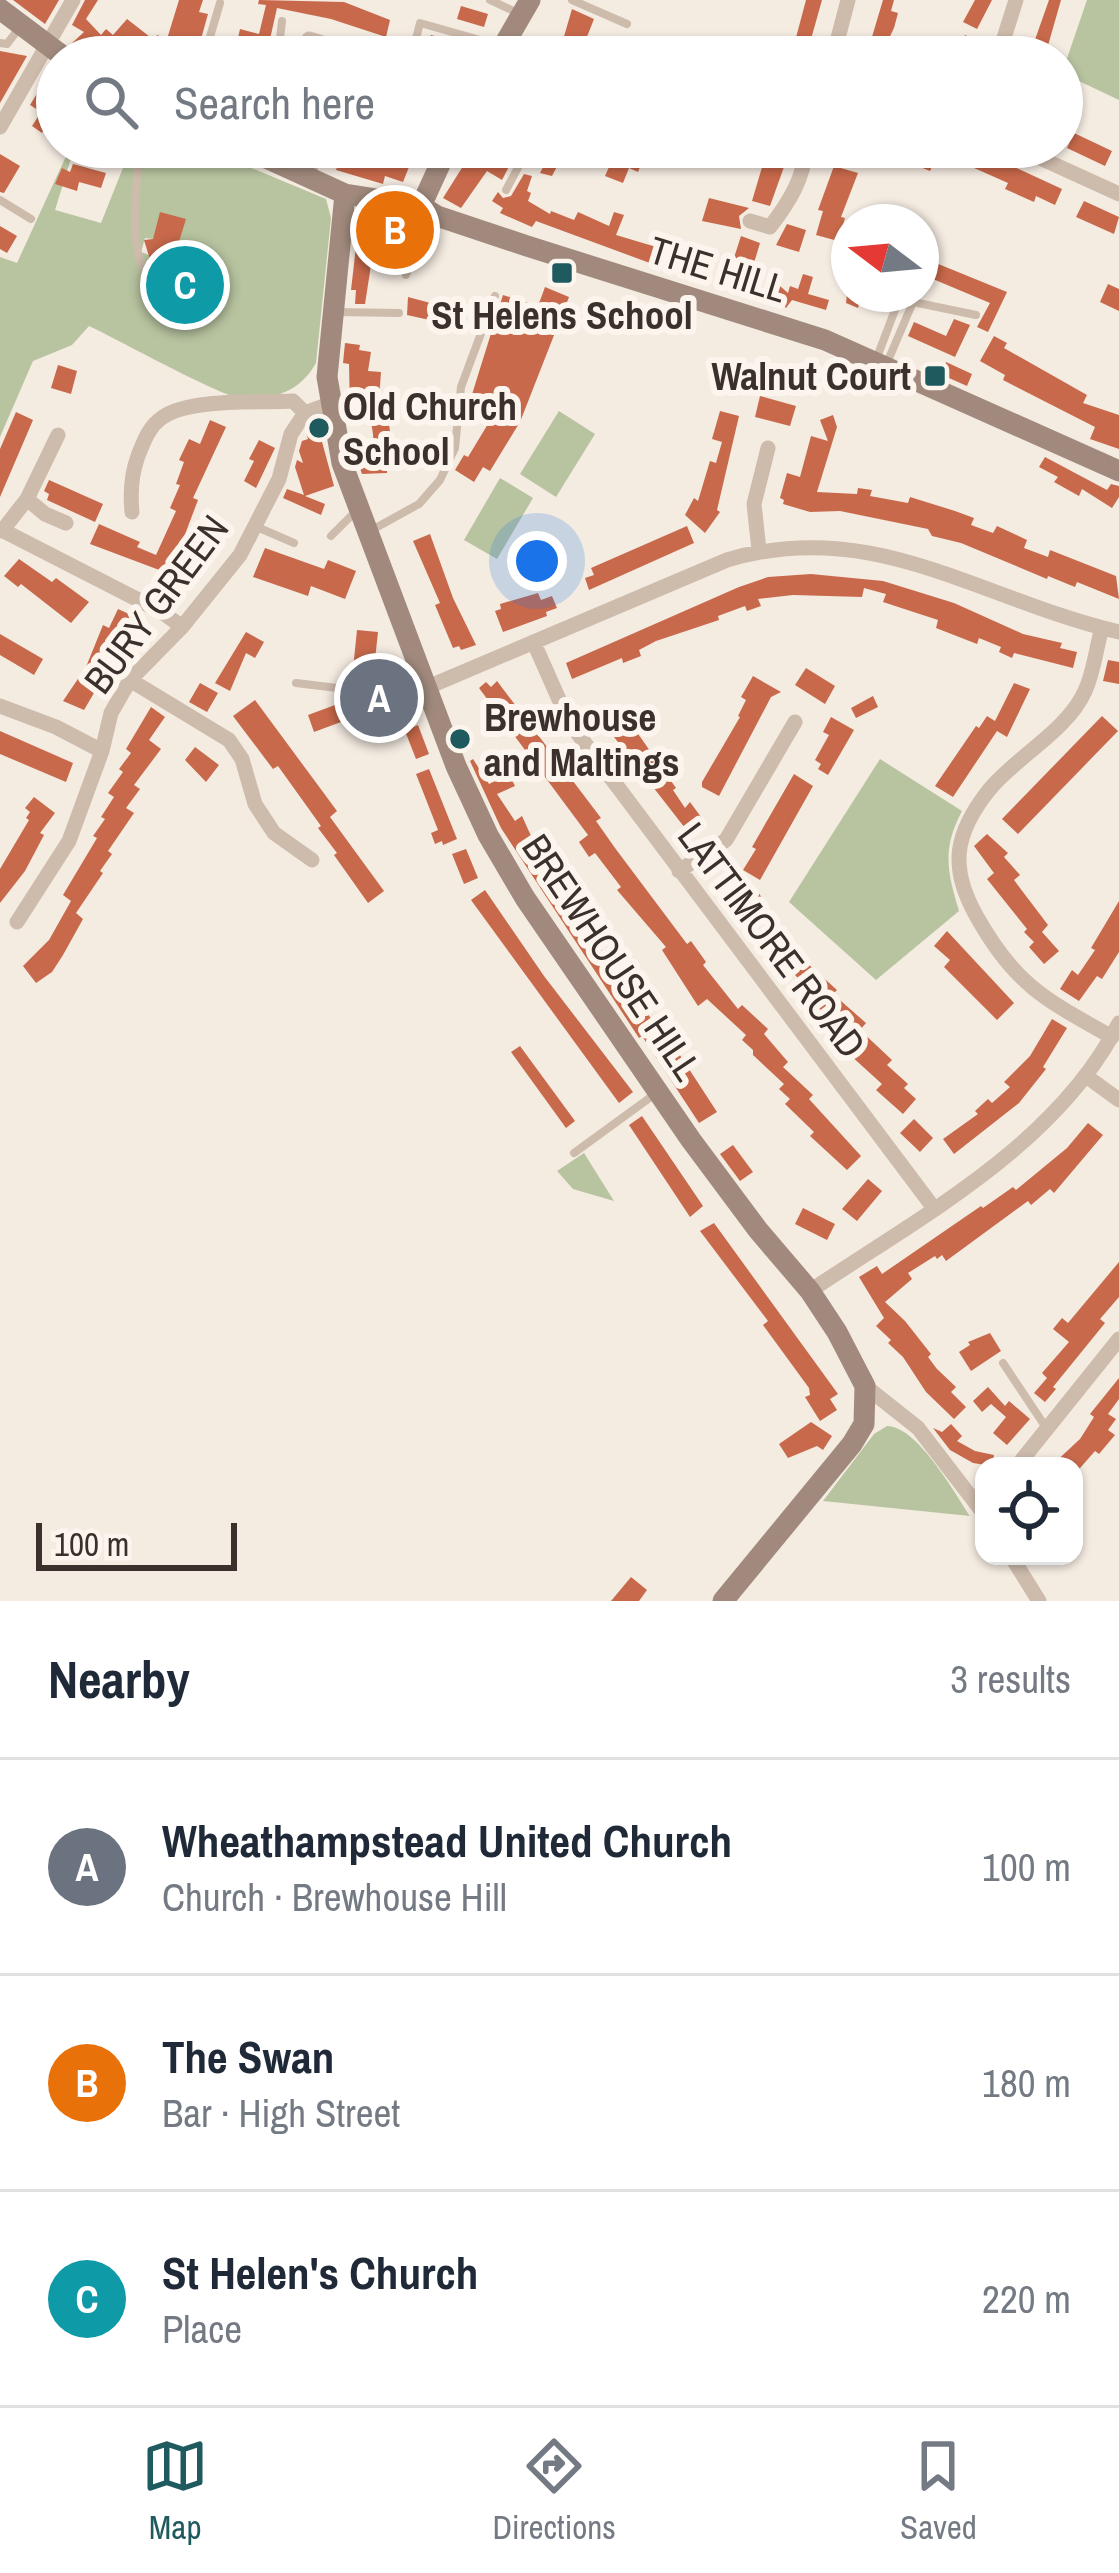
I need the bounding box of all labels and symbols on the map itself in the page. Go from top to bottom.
pin: B [356,185,434,275]
north arrow [831,204,939,312]
street label: THE HILL [643,224,793,314]
pin: C [146,240,224,330]
marker: St Helens School [549,260,575,286]
place label: St Helens School [431,289,693,341]
place label: Walnut Court [711,350,911,402]
marker: Walnut Court [922,363,948,389]
place label: Old Church School [343,380,517,477]
marker: Old Church School [306,415,332,441]
street label: BURY GREEN [72,504,240,704]
your location [507,531,567,591]
pin: A [340,653,418,743]
place label: Brewhouse and Maltings [484,691,679,788]
marker: Brewhouse and Maltings [447,726,473,752]
street label: LATTIMORE ROAD [666,812,878,1068]
street label: BREWHOUSE HILL [510,824,714,1090]
scale bar [36,1517,237,1570]

